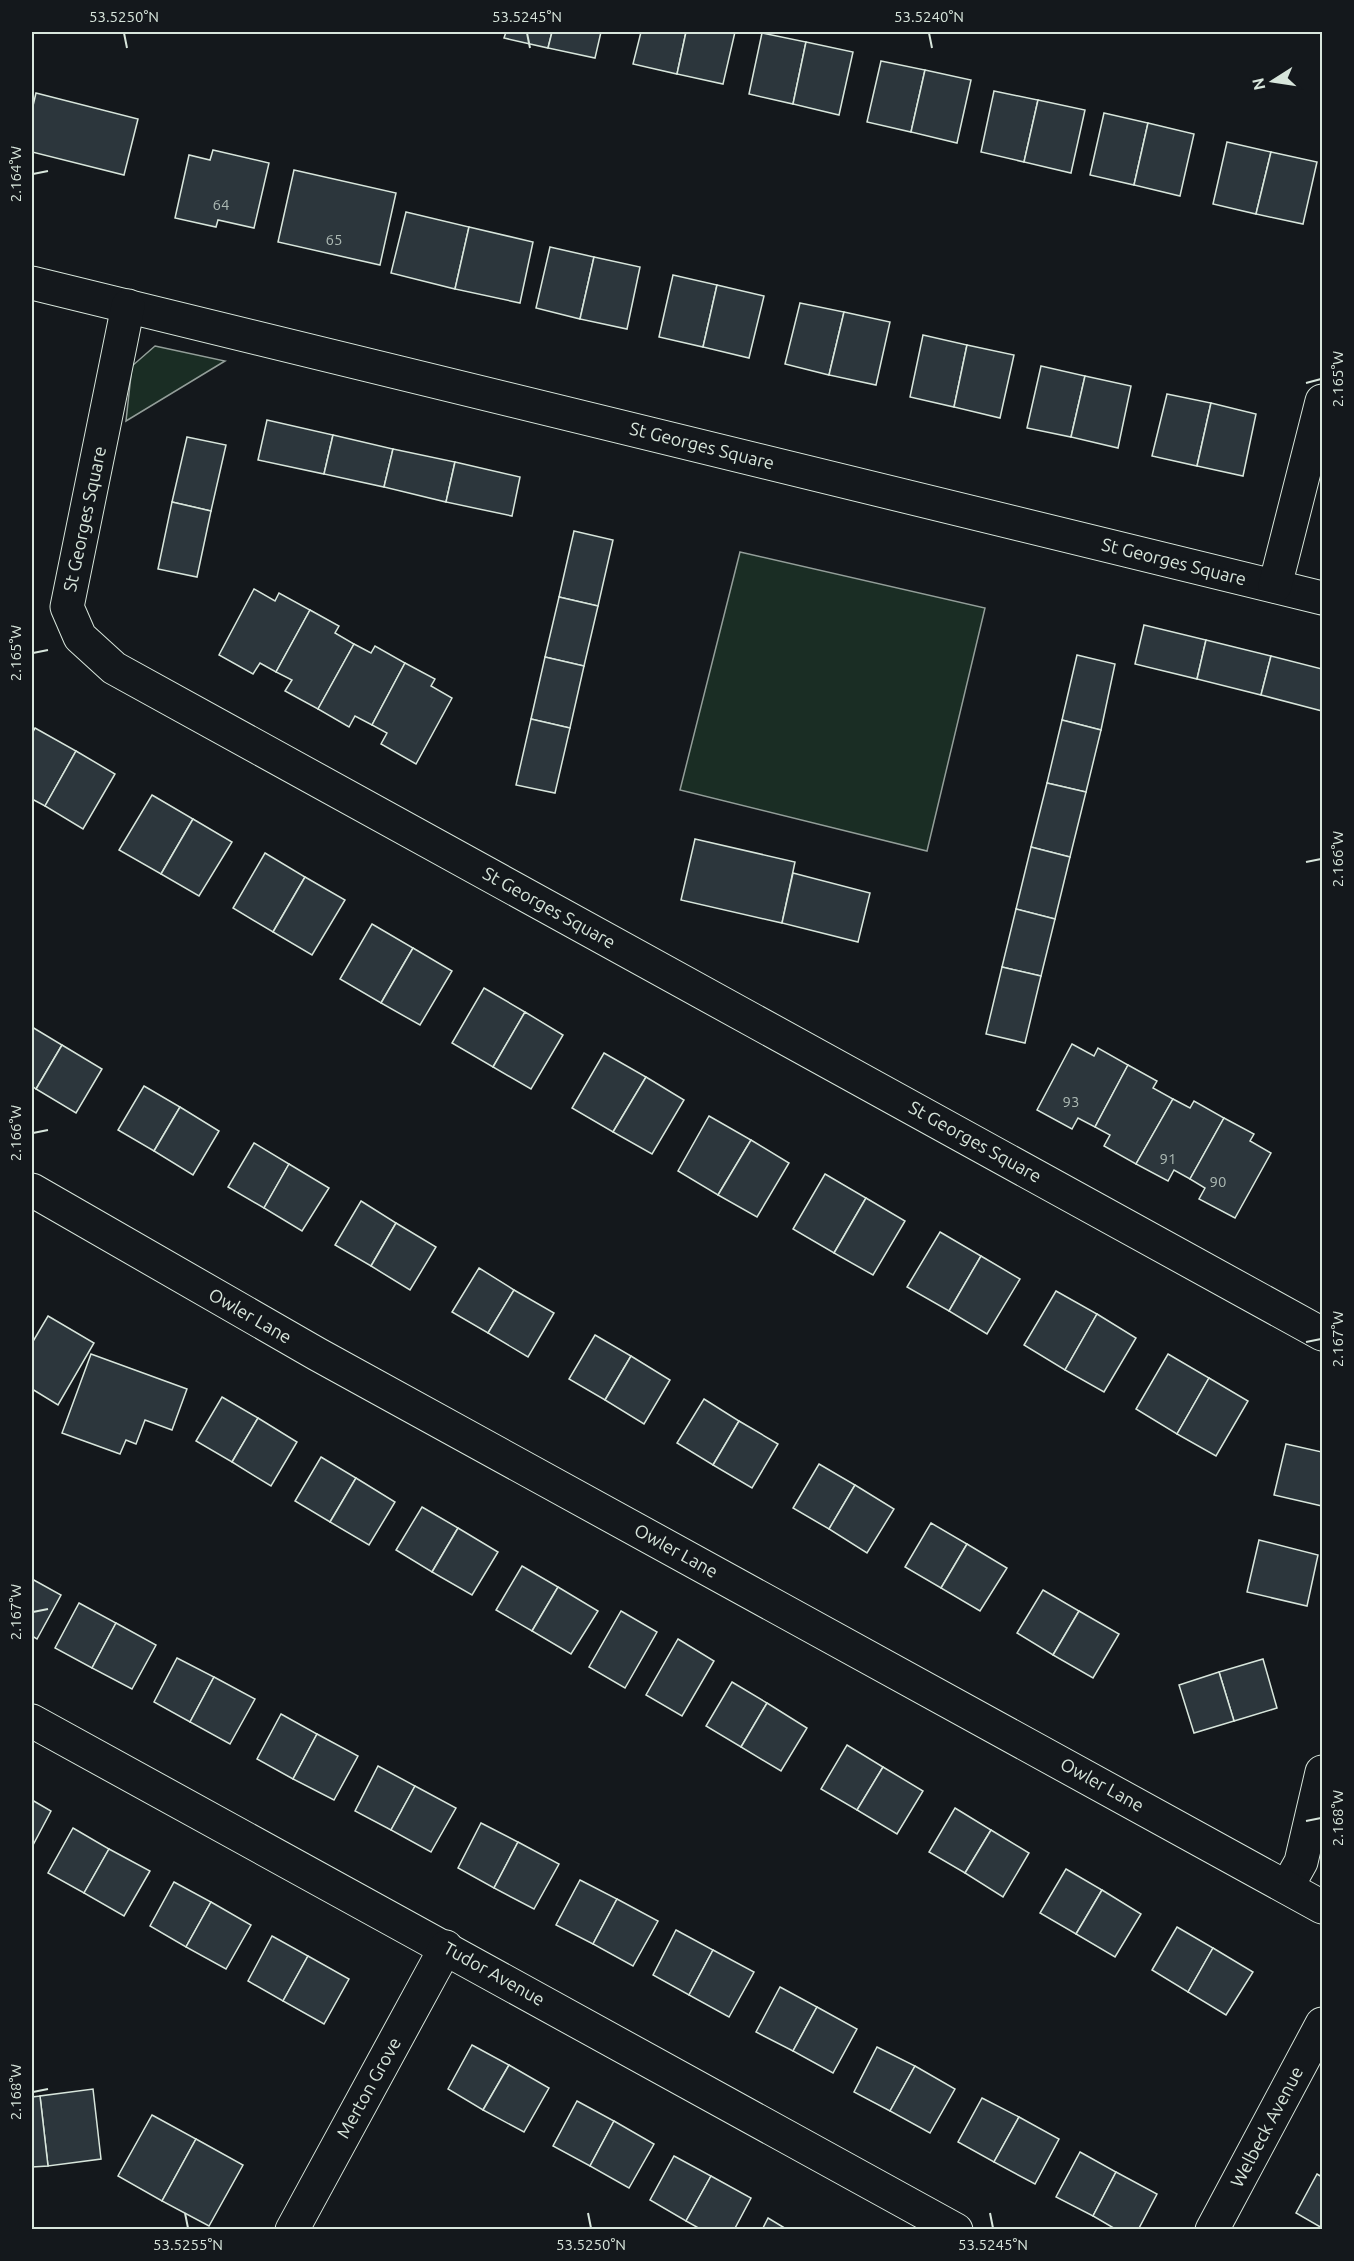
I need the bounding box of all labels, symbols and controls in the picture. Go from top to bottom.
text: 53.5250°N [89,8,159,25]
text: 53.5245°N [492,8,562,25]
text: 53.5240°N [894,8,964,25]
north arrow [1243,51,1303,111]
text: N [1248,76,1268,92]
text: 2.164°W [7,146,24,202]
house number: 64 [213,196,229,213]
house number: 65 [326,231,342,248]
text: 2.165°W [1329,351,1346,407]
street label: St Georges Square [628,417,777,473]
street label: St Georges Square [59,444,109,593]
street label: St Georges Square [1100,533,1249,589]
text: 2.165°W [7,625,24,681]
text: 2.166°W [1329,831,1346,887]
street label: St Georges Square [480,862,619,952]
house number: 93 [1063,1093,1079,1110]
street label: St Georges Square [906,1096,1045,1186]
text: 2.166°W [7,1105,24,1161]
house number: 91 [1160,1150,1176,1167]
house number: 90 [1210,1173,1226,1190]
street label: Owler Lane [206,1283,295,1347]
text: 2.167°W [1329,1311,1346,1367]
street label: Owler Lane [631,1519,722,1581]
text: 2.167°W [7,1584,24,1640]
street label: Owler Lane [1057,1753,1148,1815]
text: 2.168°W [1329,1790,1346,1846]
street label: Tudor Avenue [440,1937,549,2009]
street label: Merton Grove [332,2034,404,2141]
street label: Welbeck Avenue [1226,2063,1306,2190]
text: 2.168°W [7,2064,24,2120]
text: 53.5255°N [153,2236,223,2253]
text: 53.5250°N [556,2236,626,2253]
text: 53.5245°N [958,2236,1028,2253]

